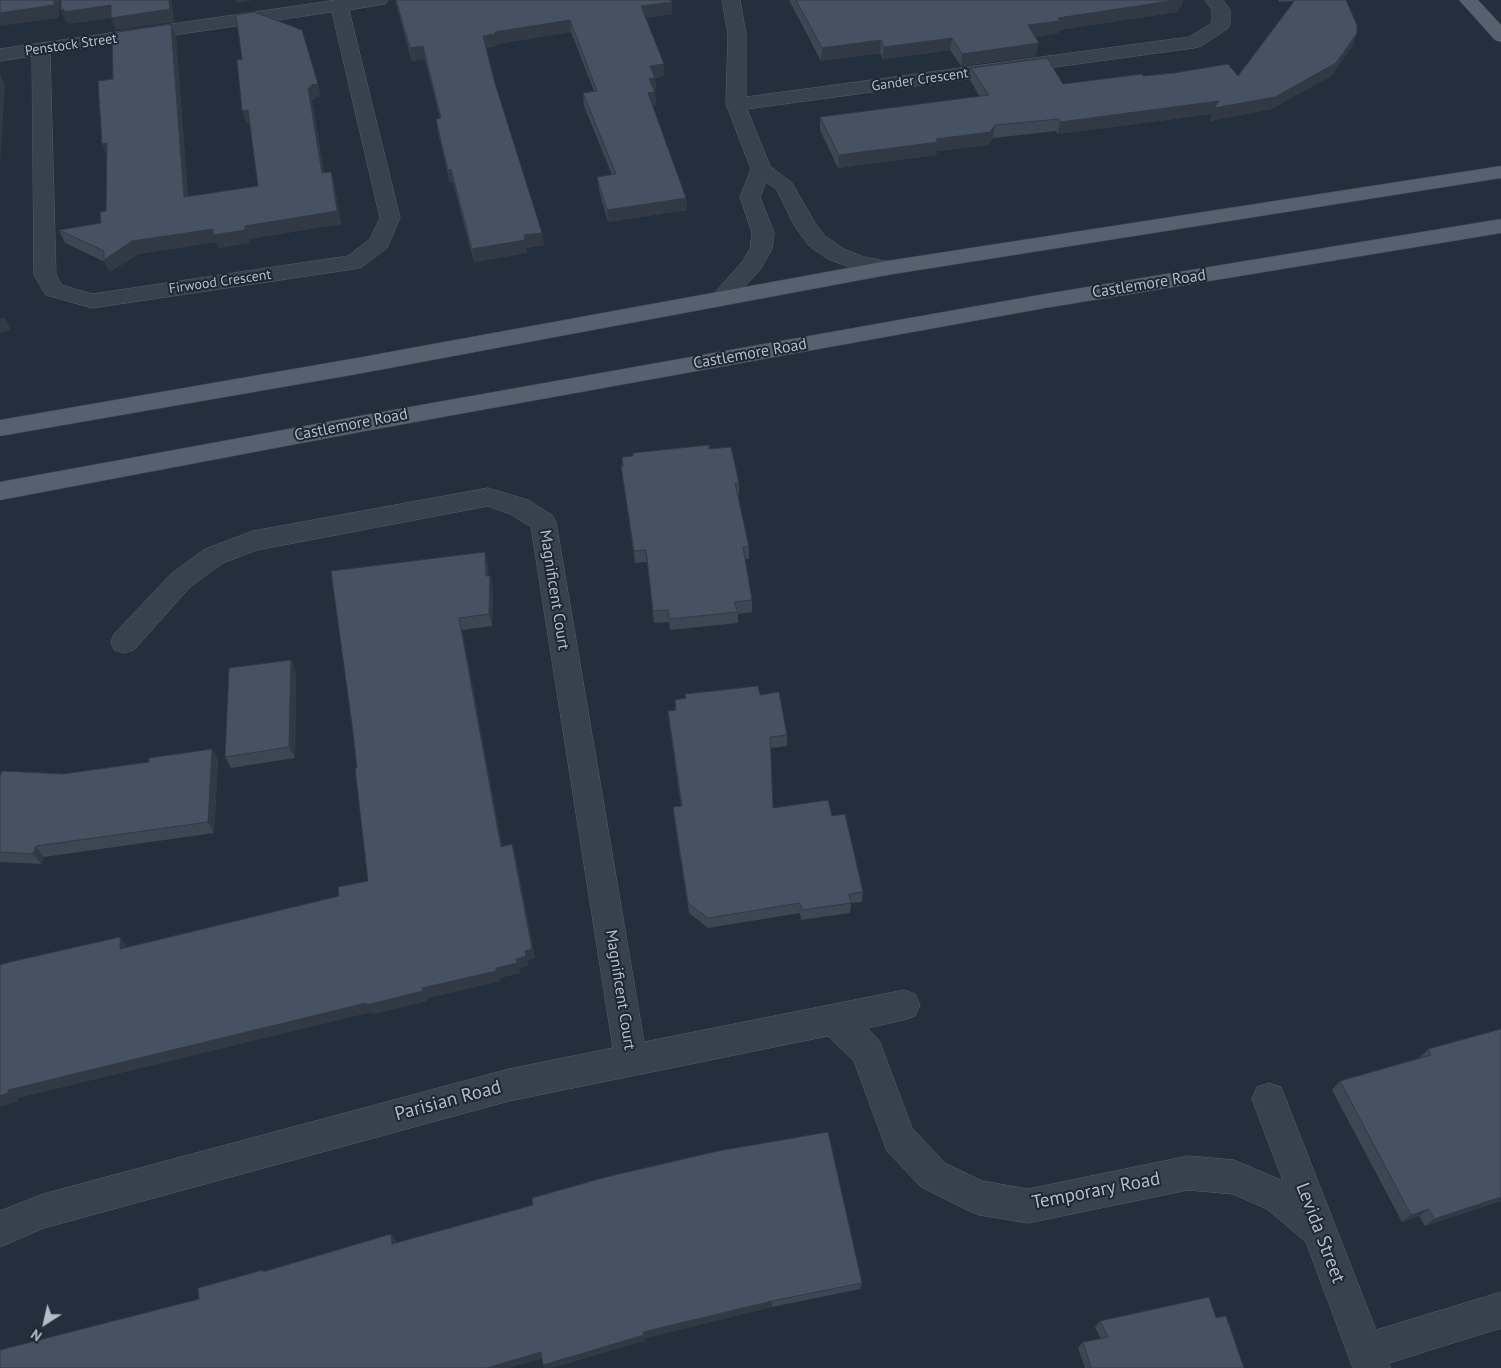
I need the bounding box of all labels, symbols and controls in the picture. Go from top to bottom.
street label: Penstock Street [24,30,118,60]
street label: Gander Crescent [871,65,969,95]
street label: Castlemore Road [1091,266,1207,302]
street label: Firwood Crescent [168,267,272,297]
street label: Castlemore Road [692,335,808,373]
street label: Castlemore Road [293,405,409,445]
street label: Magnificent Court [535,529,573,651]
street label: Magnificent Court [601,929,639,1051]
street label: Parisian Road [392,1076,504,1126]
street label: Temporary Road [1030,1167,1162,1215]
street label: Levida Street [1290,1180,1350,1286]
north arrow [20,1298,70,1348]
text: N [27,1325,45,1345]

